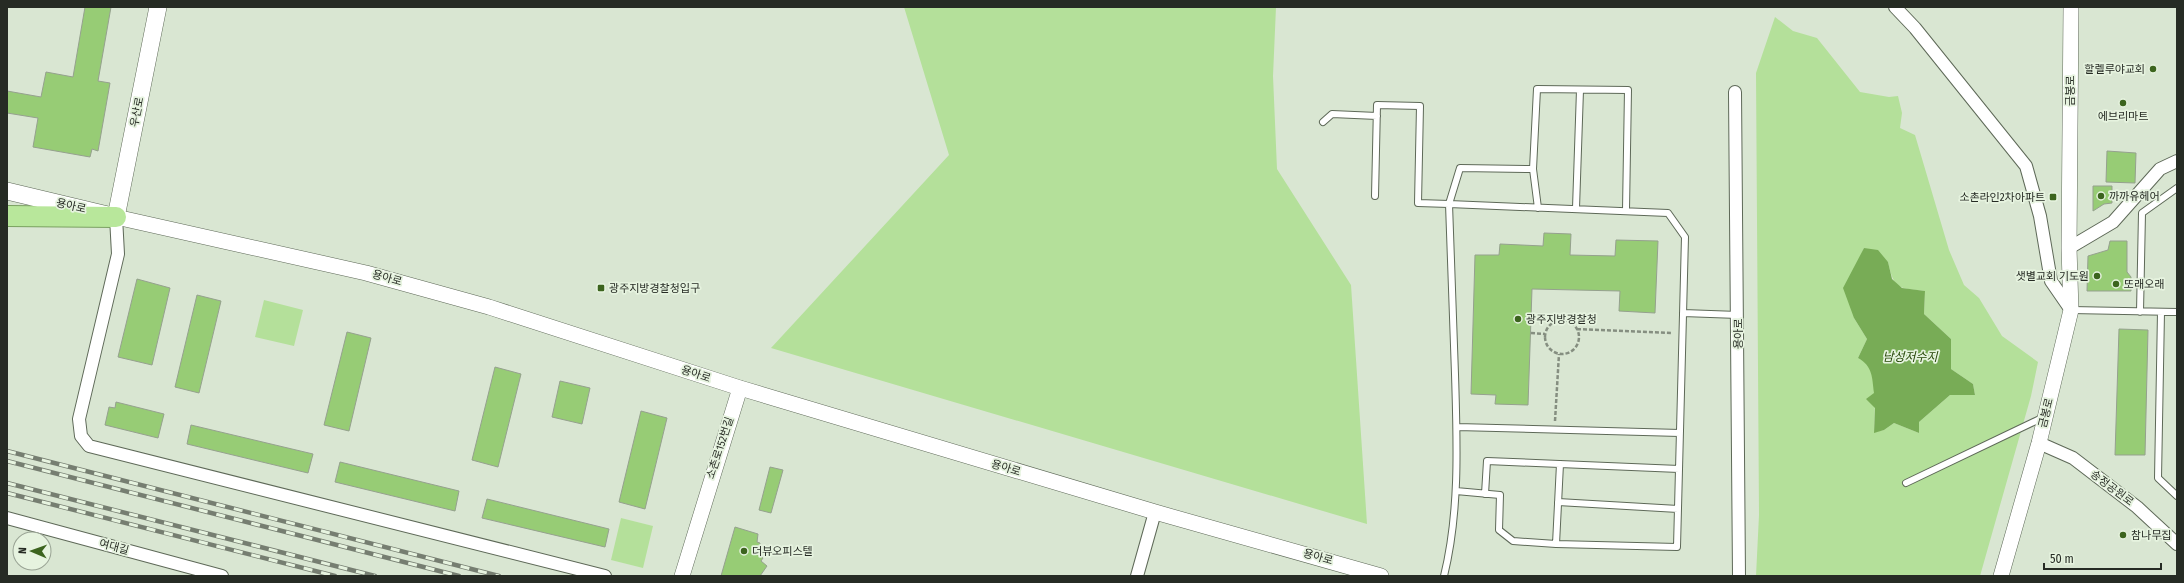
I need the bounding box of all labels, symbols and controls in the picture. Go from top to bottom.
place label: 할렐루야교회 [2084,63,2145,76]
marker: 할렐루야교회 [2148,64,2158,74]
street label: 금봉로 [2064,76,2077,106]
street label: 우산로 [128,96,146,128]
marker: 에브리마트 [2118,98,2128,108]
place label: 에브리마트 [2098,110,2148,123]
place label: 까까유헤어 [2109,190,2160,203]
place label: 소촌라인2차아파트 [1959,191,2045,204]
marker: 까까유헤어 [2096,191,2106,201]
marker: 소촌라인2차아파트 [2048,192,2058,202]
street label: 용아로 [55,196,87,216]
street label: 용아로 [371,268,403,288]
place label: 샛별교회 기도원 [2016,270,2089,283]
marker: 샛별교회 기도원 [2092,271,2102,281]
place label: 또래오래 [2124,278,2164,291]
marker: 또래오래 [2111,279,2121,289]
place label: 광주지방경찰청입구 [609,282,700,295]
marker: 광주지방경찰청입구 [596,283,606,293]
place label: 광주지방경찰청 [1526,313,1597,326]
marker: 광주지방경찰청 [1513,314,1523,324]
street label: 용아로 [1732,319,1745,349]
water label: 남성저수지 [1882,350,1939,364]
street label: 용아로 [680,363,712,385]
street label: 금봉로 [2036,397,2056,429]
street label: 소촌로152번길 [704,415,736,481]
street label: 용아로 [990,457,1022,479]
street label: 송정공원로 [2088,468,2136,508]
place label: 참나무집 [2131,529,2171,542]
marker: 참나무집 [2118,530,2128,540]
north arrow [12,531,52,571]
street label: 여대길 [98,537,130,557]
place label: 더뷰오피스텔 [752,545,813,558]
scale bar [2044,545,2161,571]
marker: 더뷰오피스텔 [739,546,749,556]
text: N [16,547,29,554]
street label: 용아로 [1302,547,1334,567]
text: 50 m [2050,552,2074,566]

